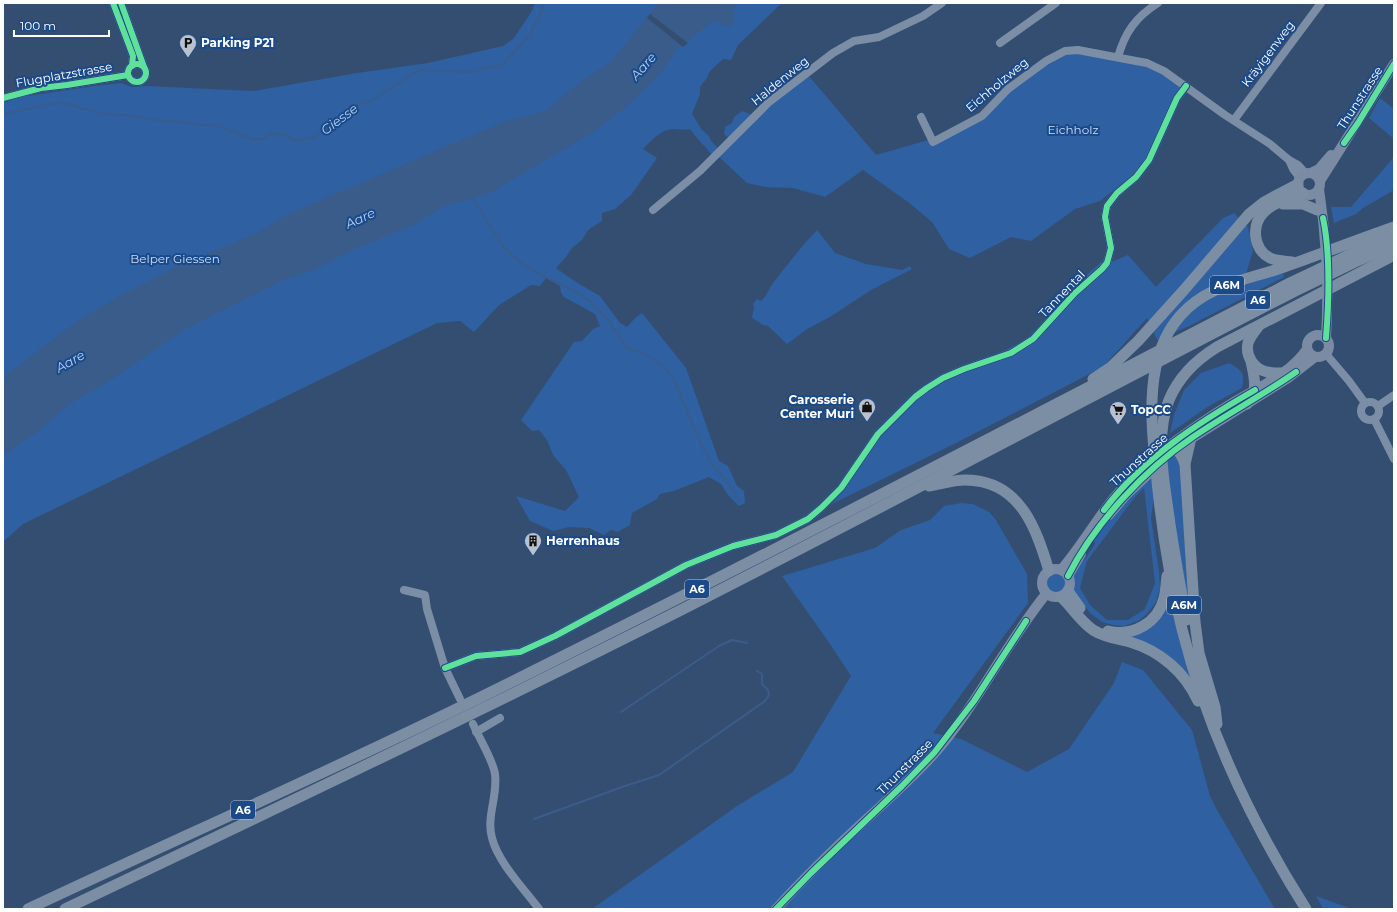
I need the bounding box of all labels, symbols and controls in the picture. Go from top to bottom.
scale bar [14,12,109,38]
text: 100 m [20,18,56,33]
street label: Kräyigenweg [1238,18,1297,90]
parking icon: Parking P21 [178,33,198,58]
place label: Parking P21 [201,35,274,50]
water label: Aare [626,49,659,84]
street label: Haldenweg [748,53,811,108]
street label: Eichholzweg [962,54,1031,115]
street label: Flugplatzstrasse [15,59,113,90]
street label: Thunstrasse [1334,63,1386,132]
water label: Giesse [317,100,361,138]
park label: Eichholz [1047,122,1099,137]
water label: Aare [342,204,378,232]
park label: Belper Giessen [130,251,220,266]
street label: Tannental [1035,267,1088,320]
road number: A6M [1210,276,1244,294]
road number: A6 [1246,291,1270,309]
water label: Aare [52,346,88,376]
place label: Carosserie Center Muri [780,392,854,421]
shop icon: Carosserie Center Muri [857,397,877,422]
supermarket icon: TopCC [1108,400,1128,425]
place label: TopCC [1131,402,1171,417]
street label: Thunstrasse [1107,430,1171,489]
building icon: Herrenhaus [523,531,543,556]
place label: Herrenhaus [546,533,620,548]
road number: A6 [685,580,709,598]
road number: A6M [1167,596,1201,614]
street label: Thunstrasse [874,736,936,798]
road number: A6 [231,801,255,819]

